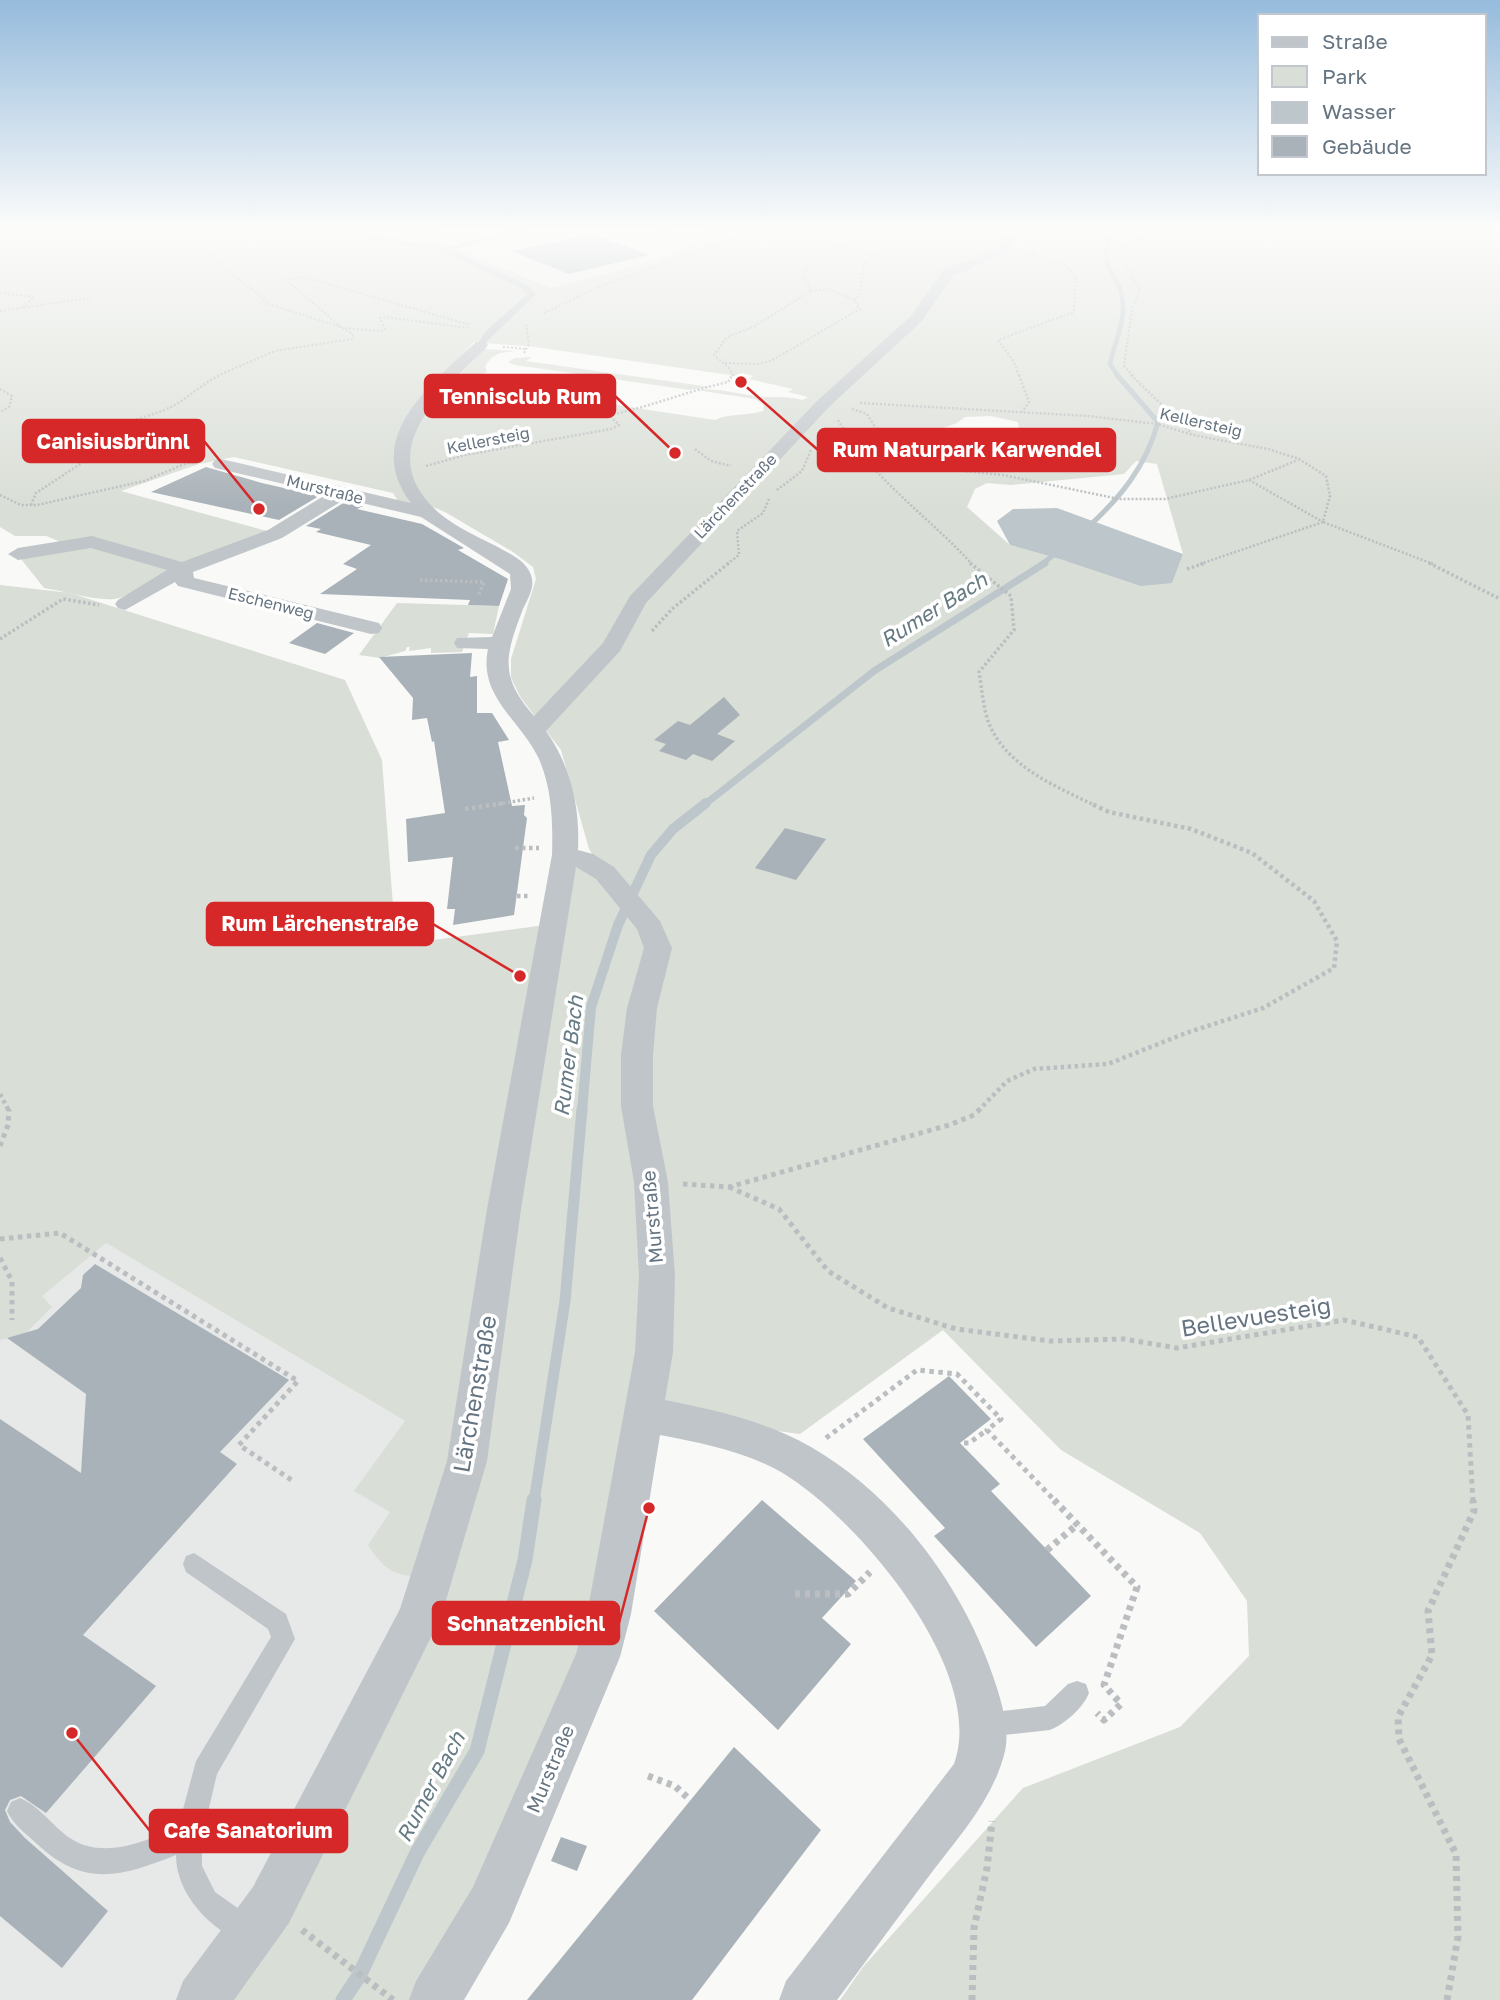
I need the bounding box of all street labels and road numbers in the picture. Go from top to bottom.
street label: Kellersteig [1158,403,1244,441]
street label: Kellersteig [445,422,531,458]
street label: Lärchenstraße [689,449,781,543]
street label: Murstraße [285,470,365,508]
street label: Eschenweg [226,583,316,623]
street label: Murstraße [636,1170,667,1264]
street label: Bellevuesteig [1179,1290,1333,1342]
street label: Lärchenstraße [446,1313,502,1475]
street label: Murstraße [521,1722,578,1816]

